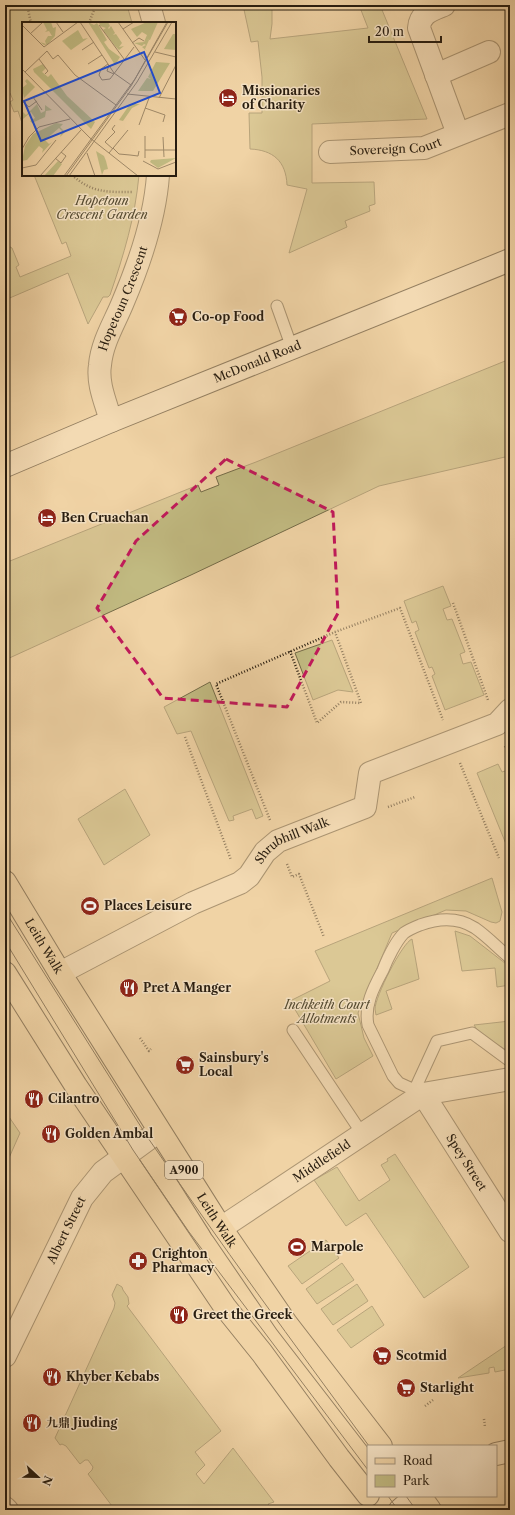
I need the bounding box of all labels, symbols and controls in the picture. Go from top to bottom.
scale bar [369,18,441,44]
inset map [22,22,176,176]
text: 20 m [375,24,404,39]
place label: Missionaries of Charity [242,83,321,112]
hotel icon: Missionaries of Charity [217,87,239,109]
street label: Sovereign Court [349,134,444,158]
park label: Hopetoun Crescent Garden [56,193,148,222]
street label: Hopetoun Crescent [95,243,151,353]
supermarket icon: Co-op Food [167,306,189,328]
place label: Co-op Food [192,309,264,324]
street label: McDonald Road [211,337,304,386]
hotel icon: Ben Cruachan [36,507,58,529]
place label: Ben Cruachan [61,510,150,525]
street label: Shrubhill Walk [251,813,332,867]
sports icon: Places Leisure [79,895,101,917]
place label: Places Leisure [104,898,192,913]
street label: Leith Walk [22,916,67,977]
restaurant icon: Pret A Manger [118,977,140,999]
place label: Pret A Manger [143,980,231,995]
park label: Inchkeith Court Allotments [283,997,371,1026]
place label: Sainsbury's Local [199,1050,269,1079]
supermarket icon: Sainsbury's Local [174,1054,196,1076]
restaurant icon: Cilantro [23,1088,45,1110]
place label: Cilantro [48,1091,100,1106]
restaurant icon: Golden Ambal [40,1123,62,1145]
place label: Golden Ambal [65,1126,153,1141]
street label: Spey Street [443,1131,491,1194]
street label: Middlefield [290,1136,354,1185]
road number: A900 [165,1161,203,1179]
street label: Leith Walk [194,1190,241,1251]
street label: Albert Street [43,1193,89,1267]
sports icon: Marpole [286,1236,308,1258]
place label: Marpole [311,1239,364,1254]
place label: Crighton Pharmacy [152,1246,215,1275]
pharmacy icon: Crighton Pharmacy [127,1250,149,1272]
restaurant icon: Greet the Greek [168,1304,190,1326]
place label: Greet the Greek [193,1307,294,1322]
supermarket icon: Scotmid [371,1345,393,1367]
place label: Scotmid [396,1348,447,1363]
restaurant icon: Khyber Kebabs [41,1366,63,1388]
place label: Khyber Kebabs [66,1369,160,1384]
supermarket icon: Starlight [395,1377,417,1399]
place label: Starlight [420,1380,474,1395]
restaurant icon: 九鼎 Jiuding [21,1412,43,1434]
place label: 九鼎 Jiuding [46,1415,118,1430]
legend [367,1445,497,1497]
text: Road [403,1453,433,1468]
north arrow [18,1457,58,1497]
text: Park [403,1473,430,1488]
text: N [39,1474,56,1488]

